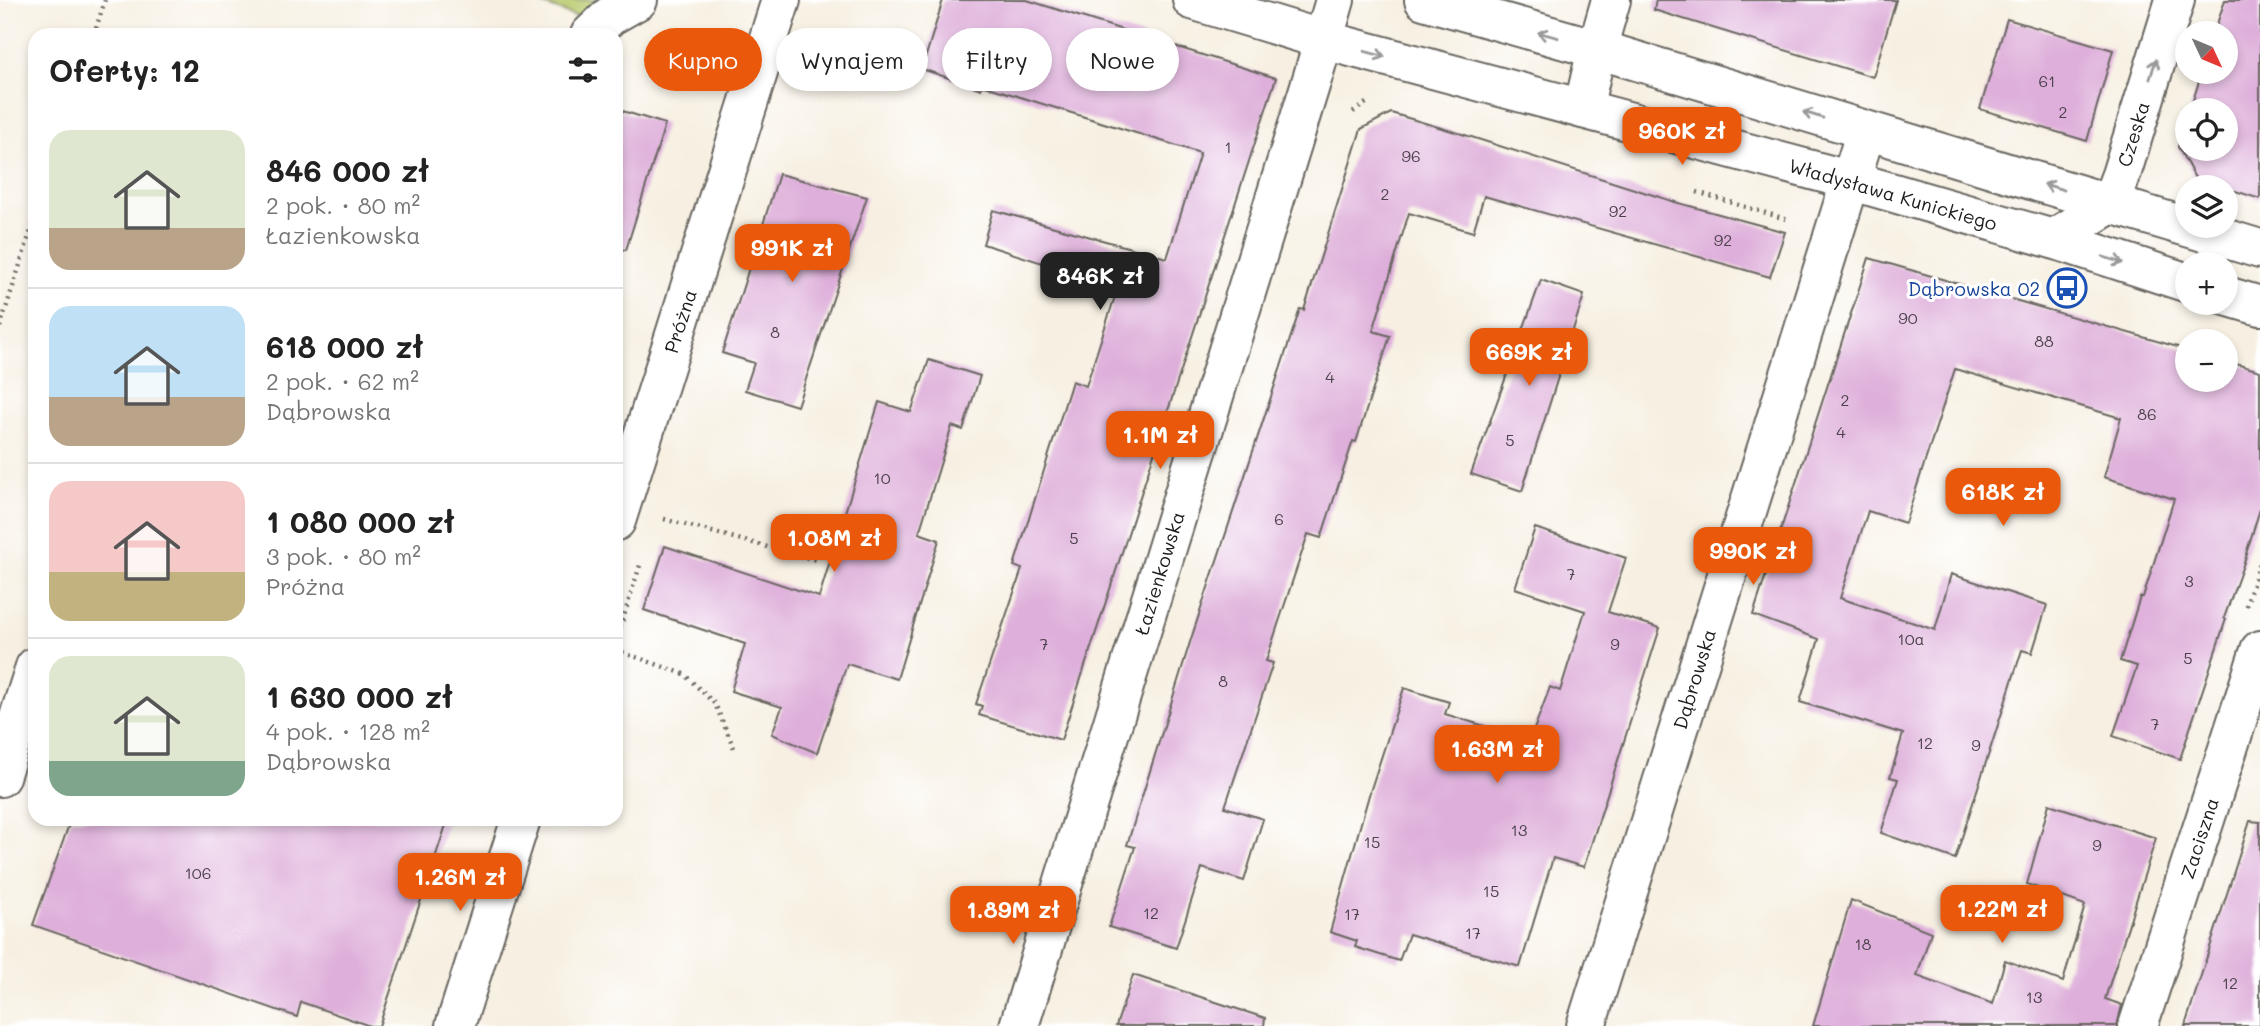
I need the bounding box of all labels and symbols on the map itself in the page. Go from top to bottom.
north arrow [2175,21,2238,84]
one-way arrow [1537,28,1559,41]
one-way arrow [1363,48,1386,61]
one-way arrow [2148,59,2161,81]
house number: 61 [2039,70,2055,91]
street label: Czeska [2111,98,2155,170]
house number: 2 [2059,101,2067,122]
one-way arrow [1802,107,1824,120]
pin: 960K zł [1617,108,1747,167]
house number: 1 [1224,136,1232,157]
house number: 96 [1401,145,1421,166]
street label: Władysława Kunickiego [1786,152,2000,236]
one-way arrow [2043,180,2065,193]
house number: 2 [1381,183,1389,204]
house number: 92 [1609,200,1627,221]
pin: 991K zł [727,224,857,284]
house number: 92 [1714,229,1732,250]
pin: 846K zł [1035,252,1165,312]
one-way arrow [2102,255,2124,267]
bus stop icon: Dąbrowska 02 [2046,267,2088,309]
place label: Dąbrowska 02 [1908,276,2040,301]
street label: Próżna [658,286,702,356]
house number: 90 [1898,307,1918,328]
house number: 8 [770,321,780,342]
pin: 669K zł [1464,328,1594,388]
house number: 88 [2034,330,2054,351]
house number: 4 [1325,366,1335,387]
house number: 2 [1841,389,1849,410]
house number: 86 [2137,403,2157,424]
pin: 1.1M zł [1095,412,1225,471]
house number: 4 [1836,421,1846,442]
house number: 5 [1505,429,1515,450]
house number: 10 [873,467,891,488]
pin: 618K zł [1938,468,2068,528]
street label: Łazienkowska [1128,508,1190,638]
house number: 6 [1274,508,1284,529]
pin: 1.08M zł [762,514,906,574]
house number: 5 [1069,527,1079,548]
pin: 990K zł [1688,528,1818,587]
house number: 7 [1567,563,1576,584]
house number: 3 [2184,570,2194,591]
street label: Dąbrowska [1667,626,1721,732]
house number: 10a [1898,628,1925,649]
house number: 7 [1040,633,1049,654]
house number: 9 [1610,633,1620,654]
house number: 5 [2183,647,2193,668]
house number: 8 [1218,670,1228,691]
house number: 7 [2151,713,2160,734]
pin: 1.63M zł [1425,726,1569,785]
house number: 12 [1917,732,1933,753]
house number: 9 [1971,734,1981,755]
street label: Zaciszna [2174,794,2224,882]
house number: 13 [1511,819,1527,840]
house number: 15 [1364,831,1380,852]
house number: 9 [2092,834,2102,855]
pin: 1.26M zł [388,853,532,913]
house number: 106 [185,862,211,883]
house number: 15 [1483,880,1499,901]
pin: 1.89M zł [941,886,1085,946]
pin: 1.22M zł [1930,886,2074,945]
house number: 12 [1143,902,1159,923]
house number: 17 [1344,903,1360,924]
house number: 17 [1465,922,1481,943]
house number: 18 [1855,933,1872,954]
house number: 12 [2222,972,2238,993]
house number: 13 [2026,986,2042,1007]

